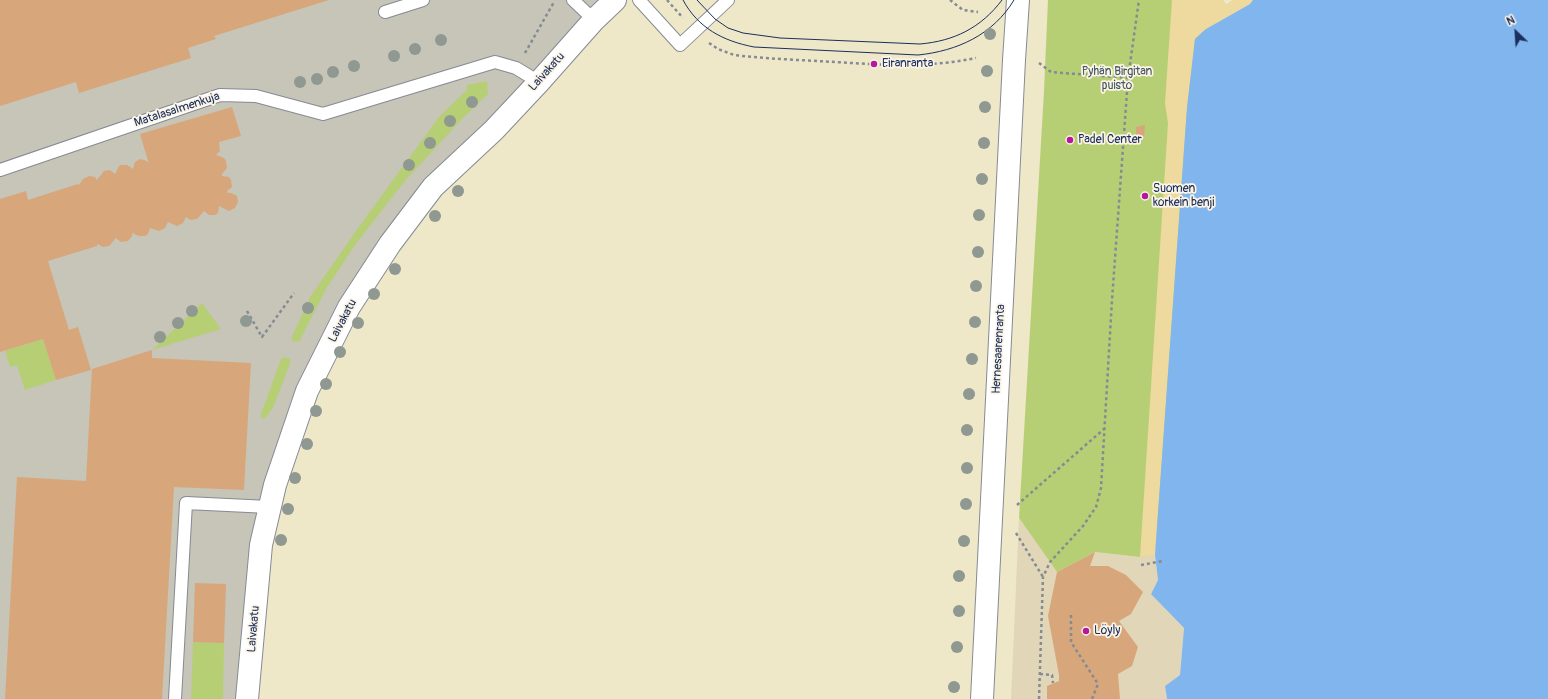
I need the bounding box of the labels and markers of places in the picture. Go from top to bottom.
place label: Eiranranta [882,57,933,71]
marker: Eiranranta [869,59,879,69]
place label: Padel Center [1078,133,1142,147]
marker: Padel Center [1065,135,1075,145]
place label: Suomen korkein benji [1153,182,1214,210]
marker: Suomen korkein benji [1140,191,1150,201]
place label: Löyly [1094,624,1120,638]
marker: Löyly [1081,626,1091,636]

